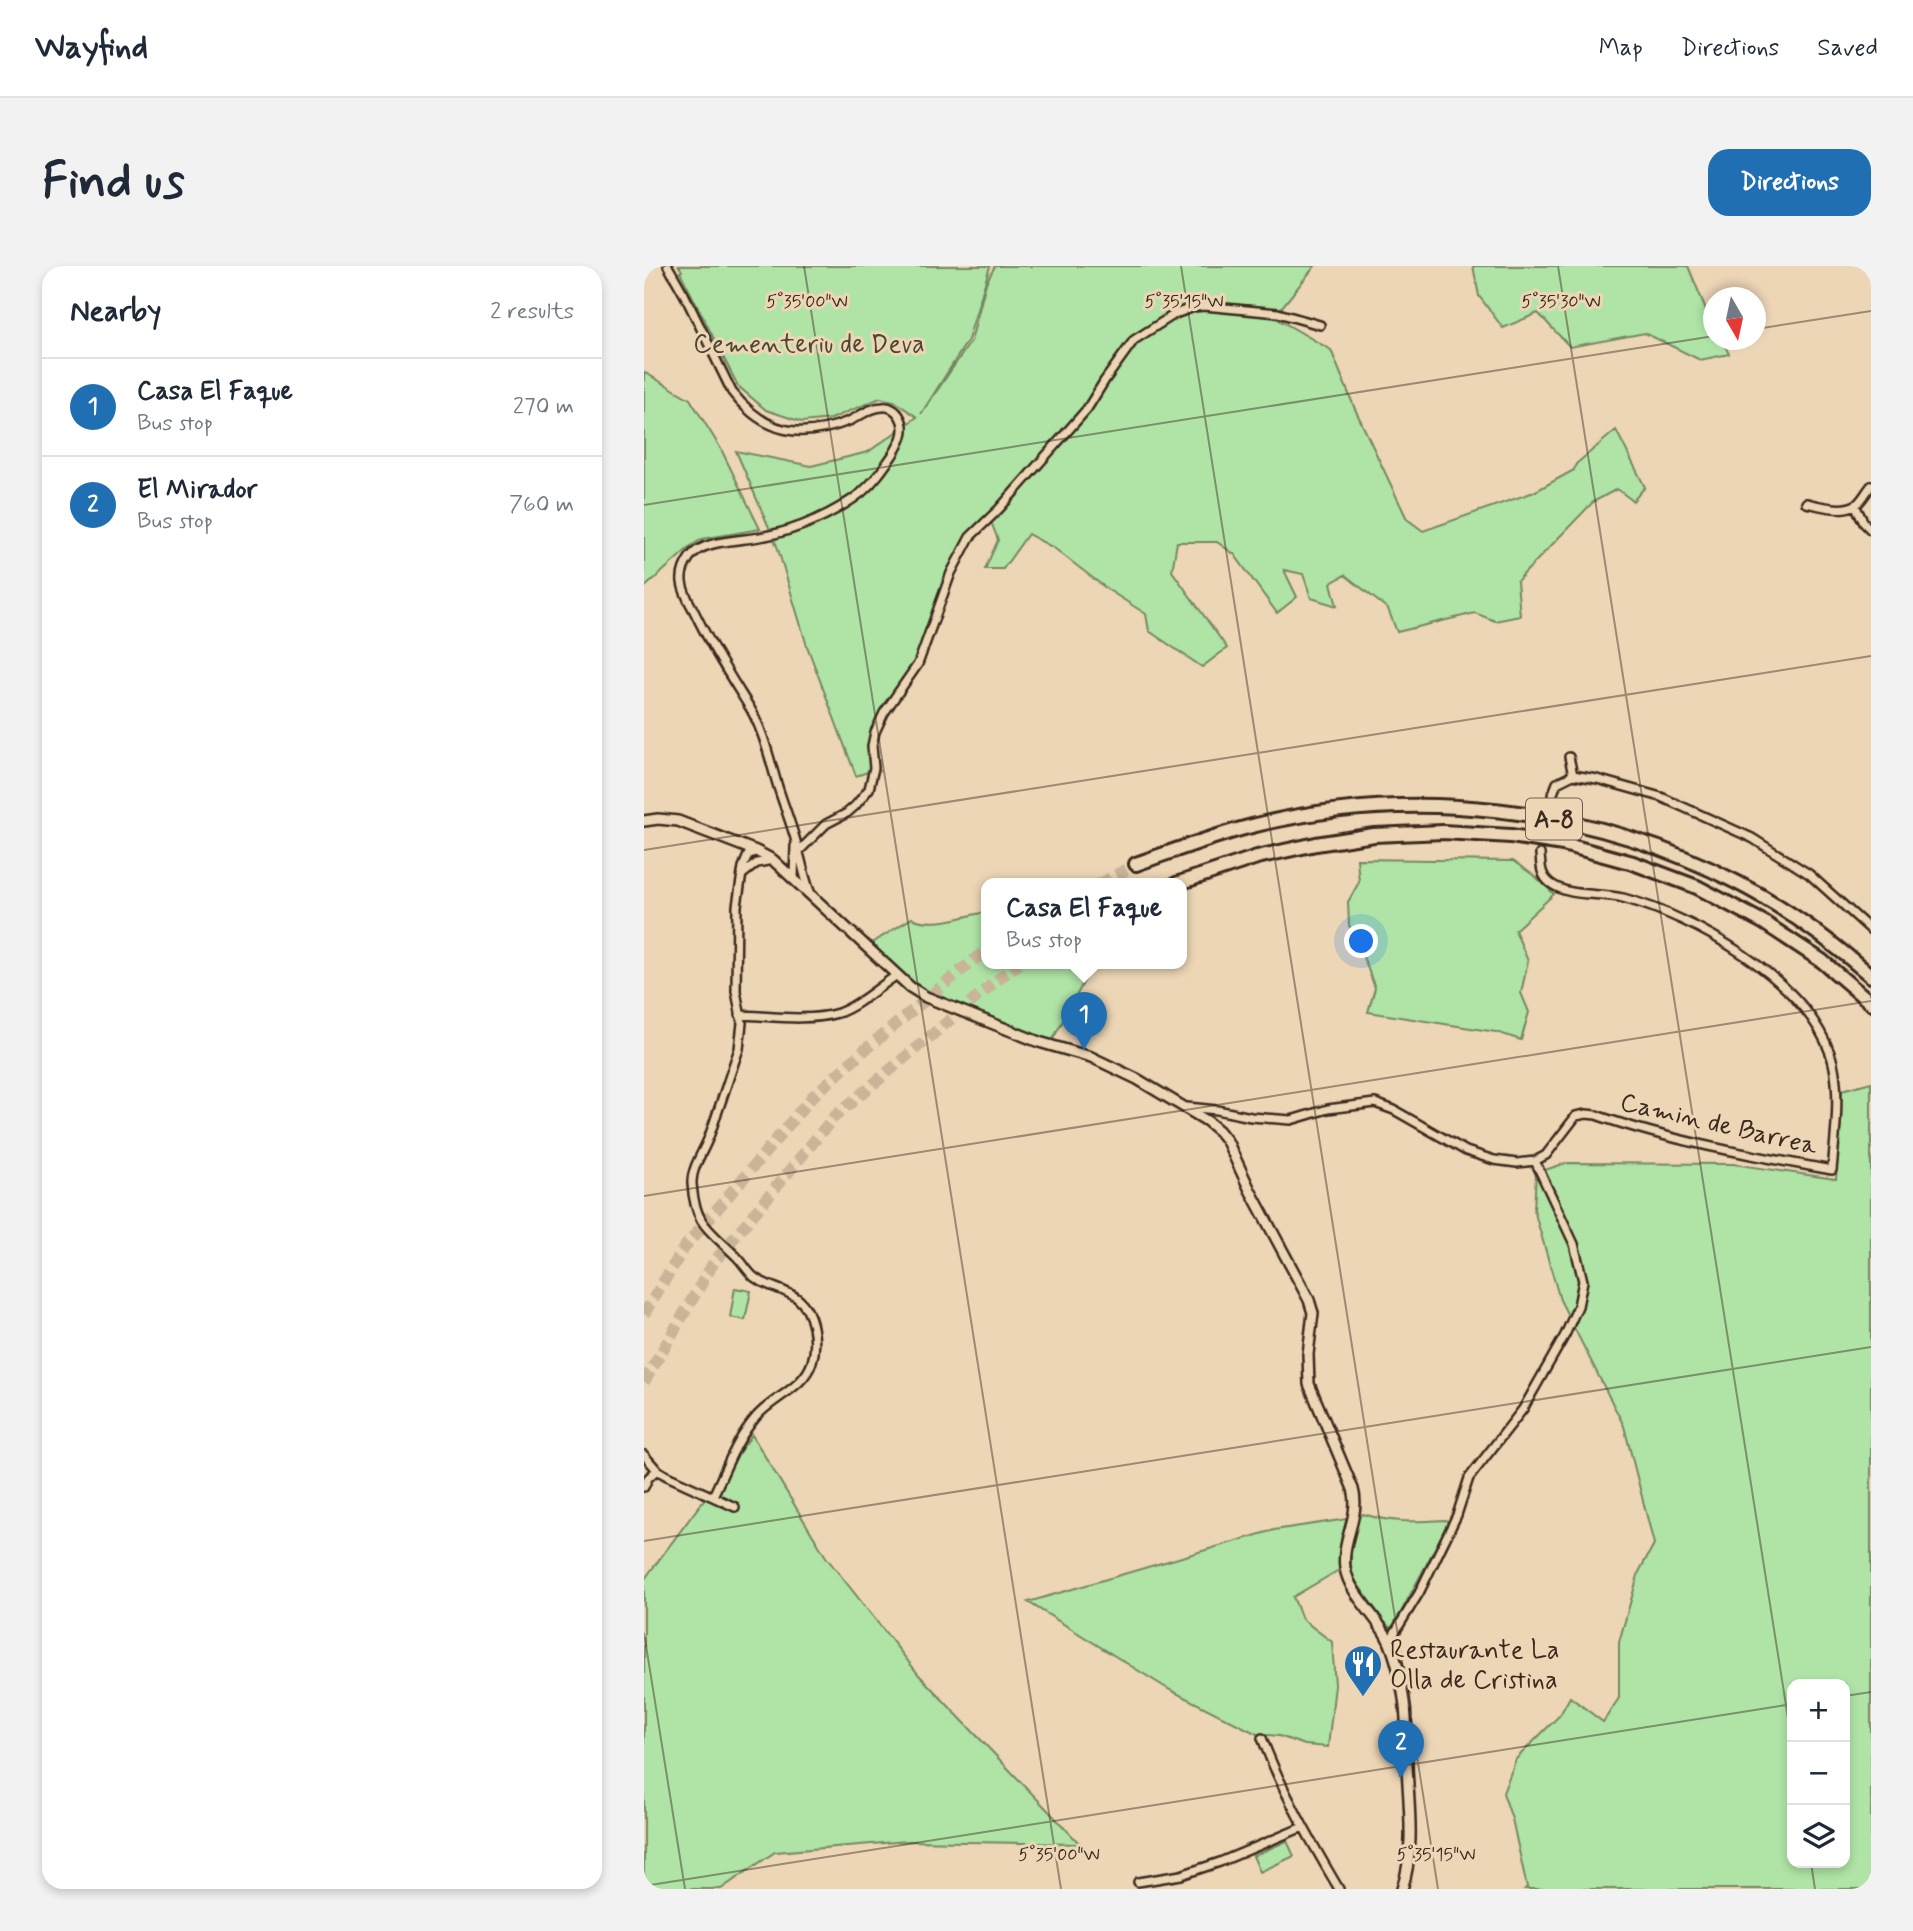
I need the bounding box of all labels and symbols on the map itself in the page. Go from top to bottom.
north arrow [1703,287,1766,350]
text: 5°35'00"W [766,290,848,314]
text: 5°35'15"W [1145,290,1223,314]
text: 5°35'30"W [1521,290,1601,314]
park label: Cementeriu de Deva [693,328,925,362]
road number: A-8 [1526,798,1582,840]
your location [1344,924,1378,958]
pin: 1 [1061,992,1107,1050]
street label: Camin de Barrea [1617,1086,1821,1164]
place label: Restaurante La Olla de Cristina [1390,1634,1559,1698]
restaurant icon: Restaurante La Olla de Cristina [1342,1643,1384,1698]
pin: 2 [1378,1720,1424,1778]
text: 5°35'00"W [1018,1843,1100,1867]
text: 5°35'15"W [1397,1843,1475,1867]

